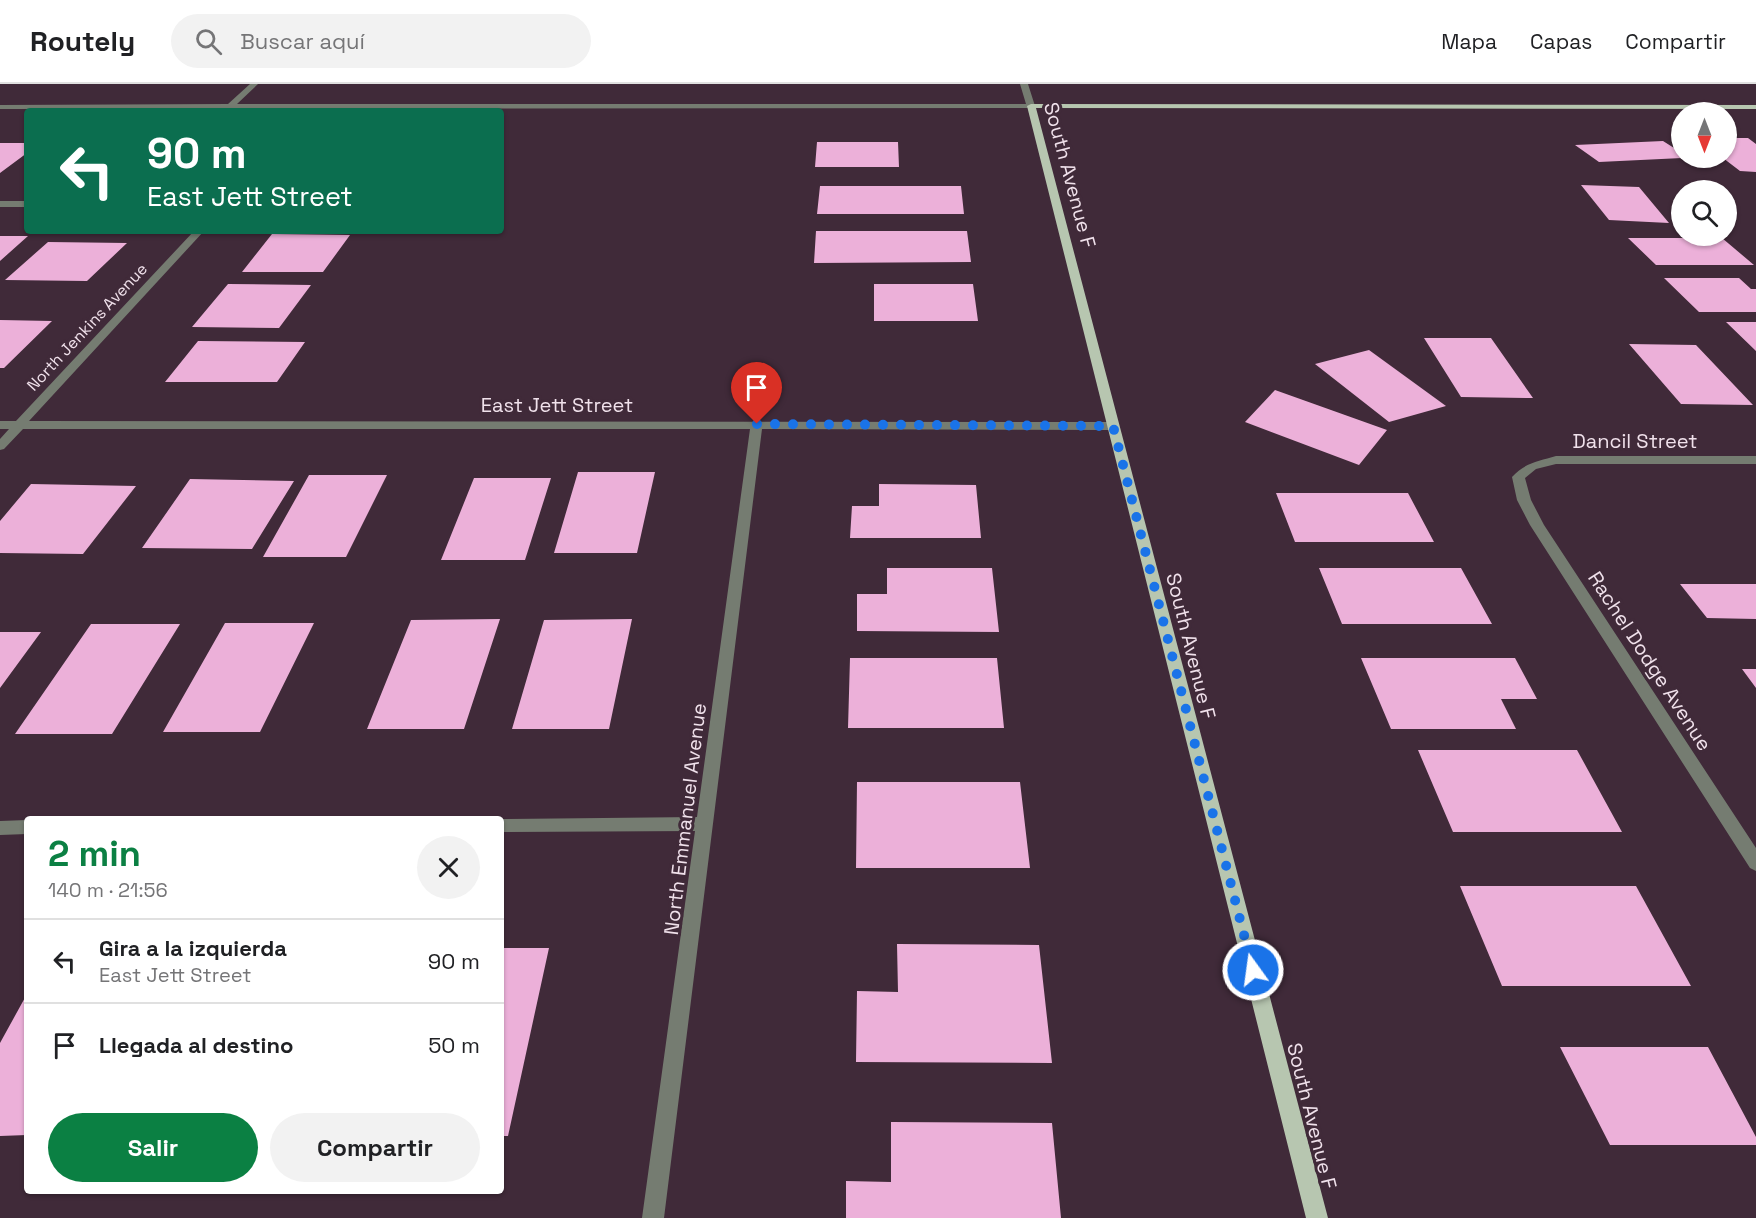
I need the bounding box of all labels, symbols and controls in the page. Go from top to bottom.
search box [171,14,591,68]
text: Routely [30,23,135,59]
icon: search [192,25,225,58]
text: Buscar aquí [240,27,365,55]
text: Mapa [1441,28,1497,55]
text: Capas [1530,28,1592,55]
text: Compartir [1625,28,1726,55]
street label: South Avenue F [1038,99,1102,251]
north arrow [1671,102,1737,168]
map controls [1671,102,1737,246]
text: 90 m [147,127,247,180]
icon: left [48,132,126,210]
text: East Jett Street [147,179,353,214]
button: search [1671,180,1737,246]
street label: North Jenkins Avenue [22,259,152,395]
pin [731,362,782,424]
icon: arrive [740,371,773,404]
street label: East Jett Street [481,392,633,418]
street label: Dancil Street [1572,428,1698,454]
street label: Rachel Dodge Avenue [1582,566,1718,756]
street label: South Avenue F [1160,570,1222,722]
street label: North Emmanuel Avenue [658,702,712,936]
text: 2 min [48,831,141,877]
button: close [417,836,480,899]
text: 140 m · 21:56 [48,877,168,903]
text: Gira a la izquierda [99,934,287,962]
position arrow [1221,938,1285,1002]
icon: left [48,945,81,978]
text: 90 m [428,947,480,975]
text: East Jett Street [99,962,251,988]
icon: arrive [48,1029,81,1062]
text: Llegada al destino [99,1031,293,1059]
text: 50 m [428,1031,480,1059]
street label: South Avenue F [1281,1040,1343,1192]
button: Salir [48,1113,258,1182]
button: Compartir [270,1113,480,1182]

